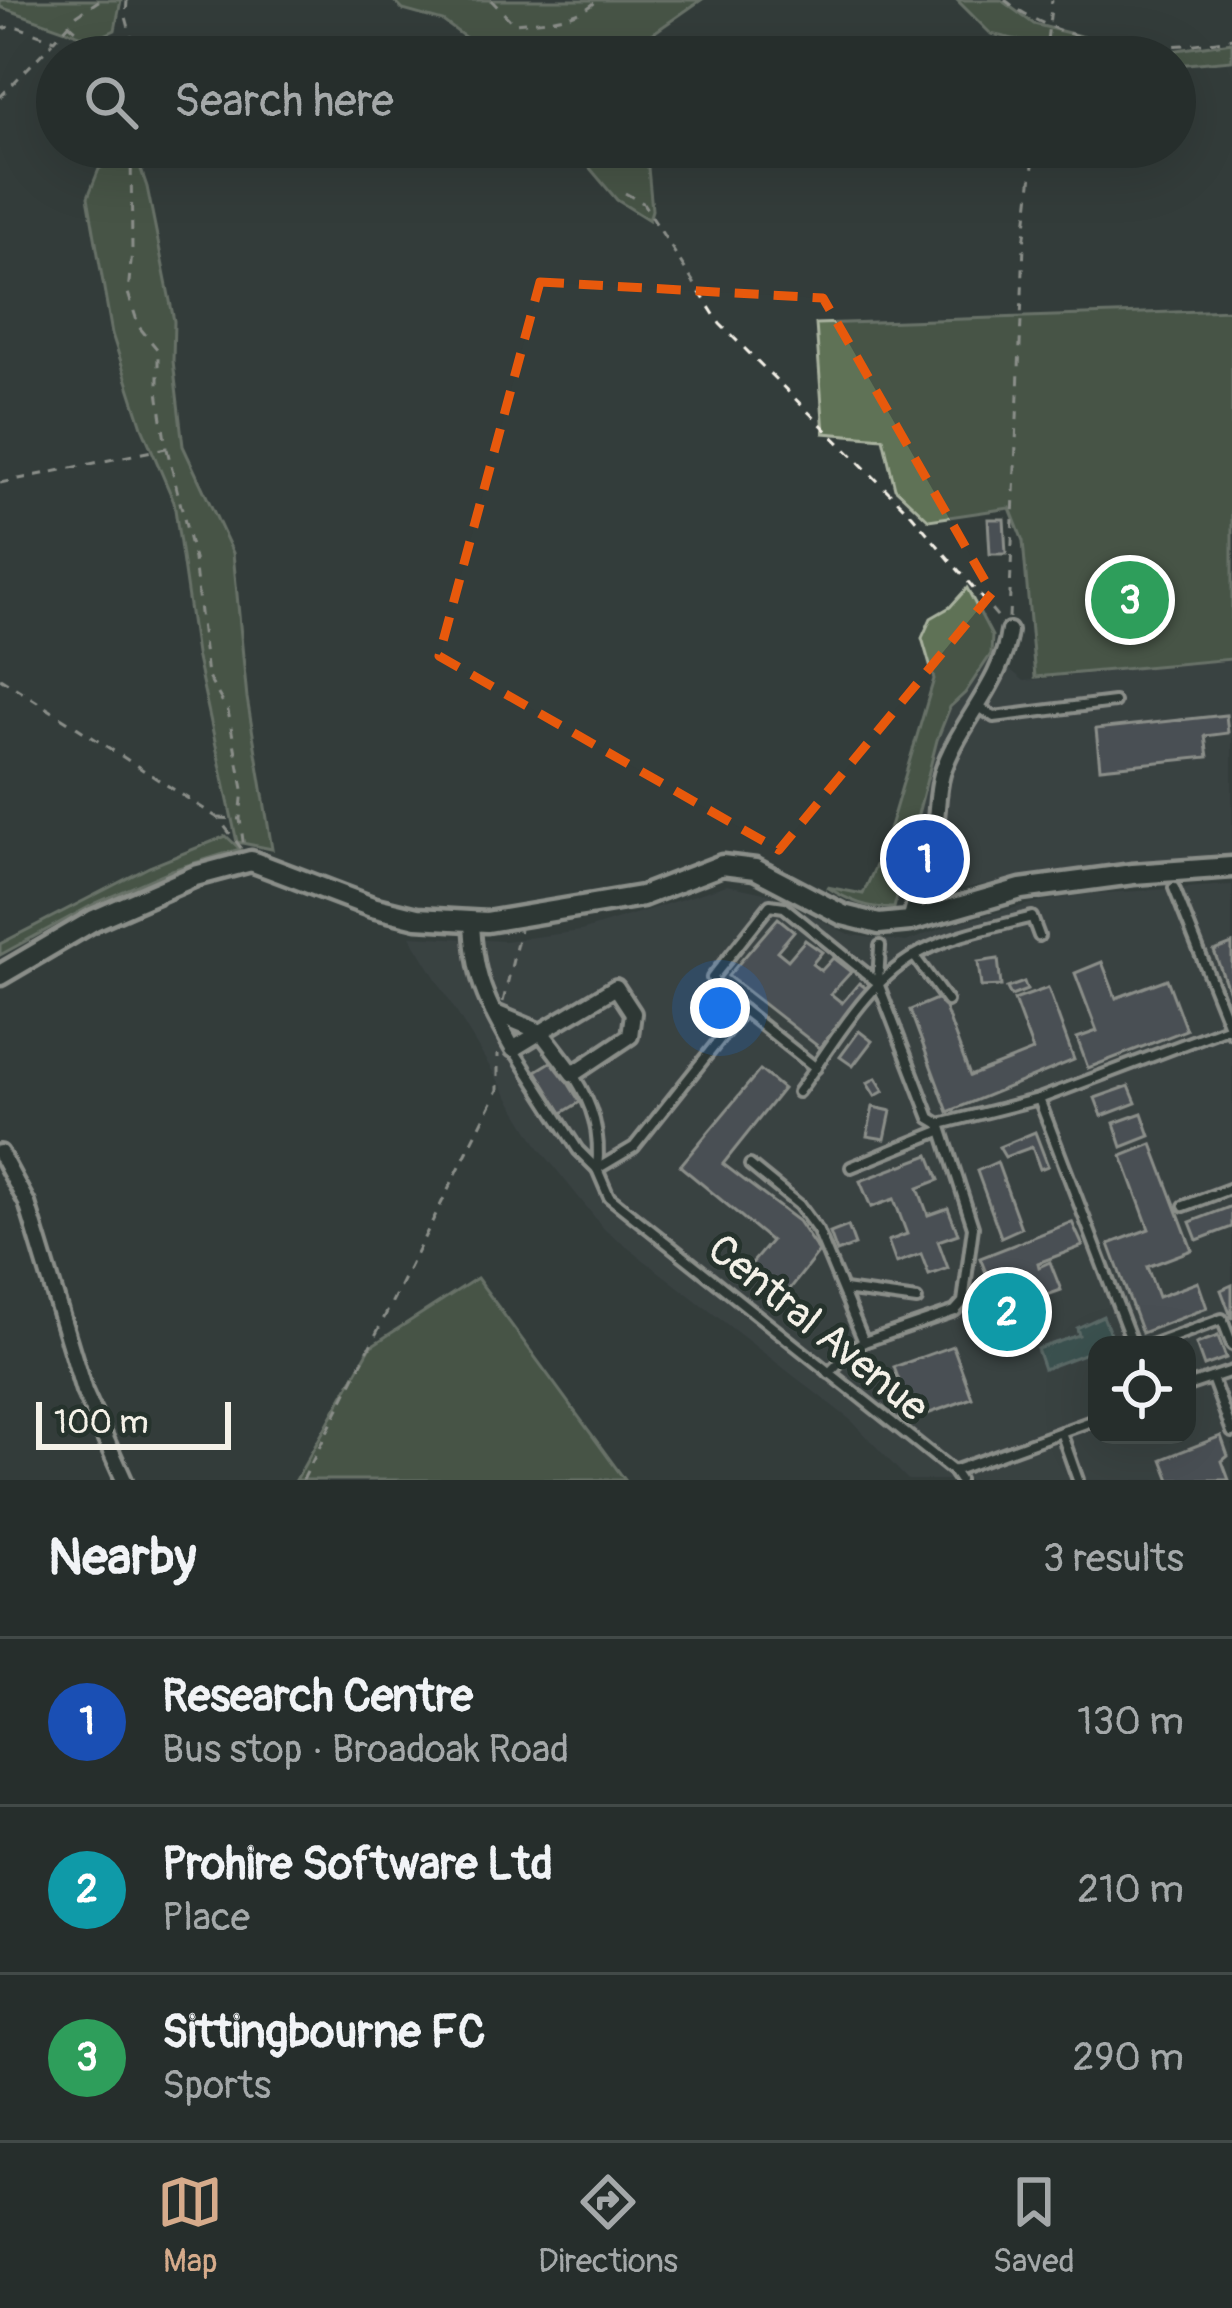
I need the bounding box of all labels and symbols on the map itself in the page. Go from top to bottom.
pin: 3 [1091,555,1169,645]
pin: 1 [886,814,964,904]
your location [690,978,750,1038]
street label: Central Avenue [697,1224,939,1434]
pin: 2 [968,1267,1046,1357]
scale bar [36,1396,231,1449]

